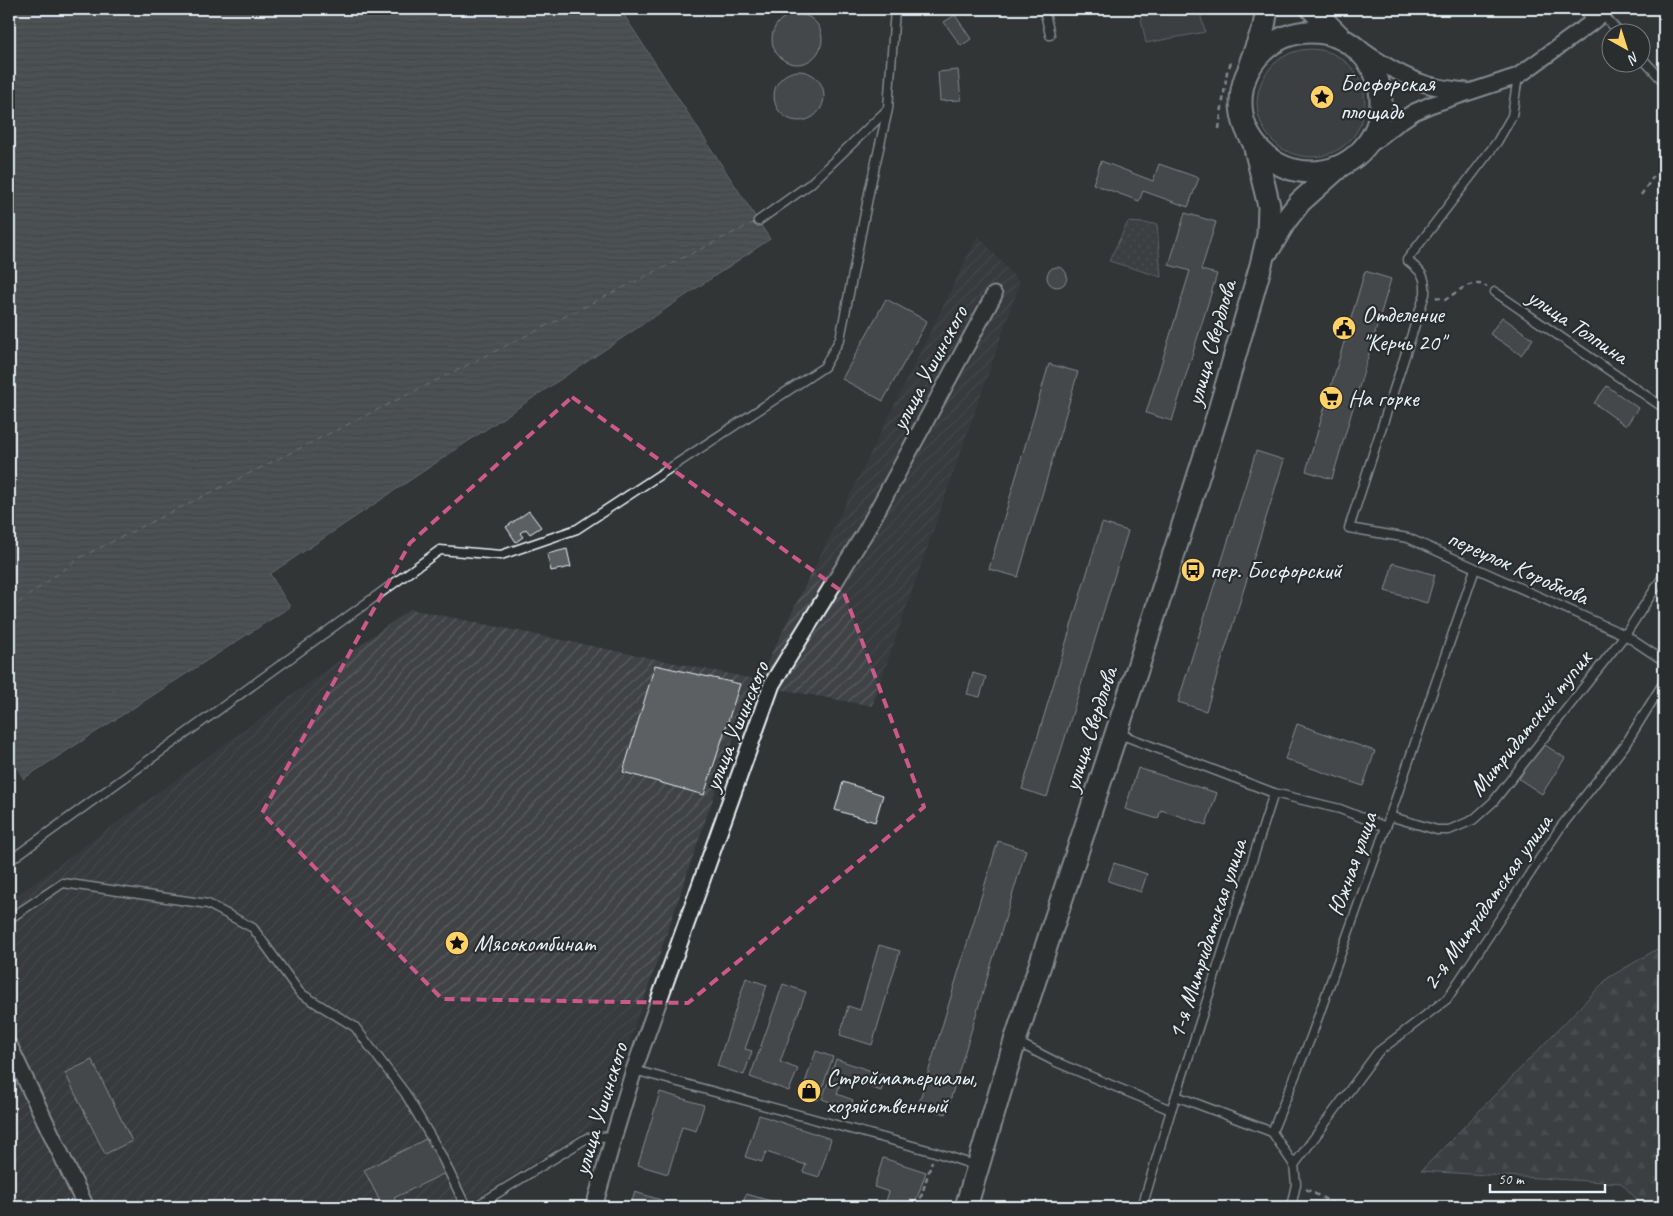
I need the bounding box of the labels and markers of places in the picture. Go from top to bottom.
place label: Босфорская площадь [1340,68,1436,126]
place icon: Босфорская площадь [1309,84,1335,110]
place label: Отделение "Керчь 20" [1362,299,1450,357]
public building icon: Отделение "Керчь 20" [1331,315,1357,341]
place label: На горке [1348,383,1421,413]
supermarket icon: На горке [1318,385,1344,411]
place label: пер. Босфорский [1210,555,1344,585]
bus stop icon: пер. Босфорский [1180,557,1206,583]
place label: Мясокомбинат [474,928,596,958]
place icon: Мясокомбинат [444,930,470,956]
place label: Стройматериалы, хозяйственный [826,1062,977,1120]
shop icon: Стройматериалы, хозяйственный [796,1078,822,1104]

